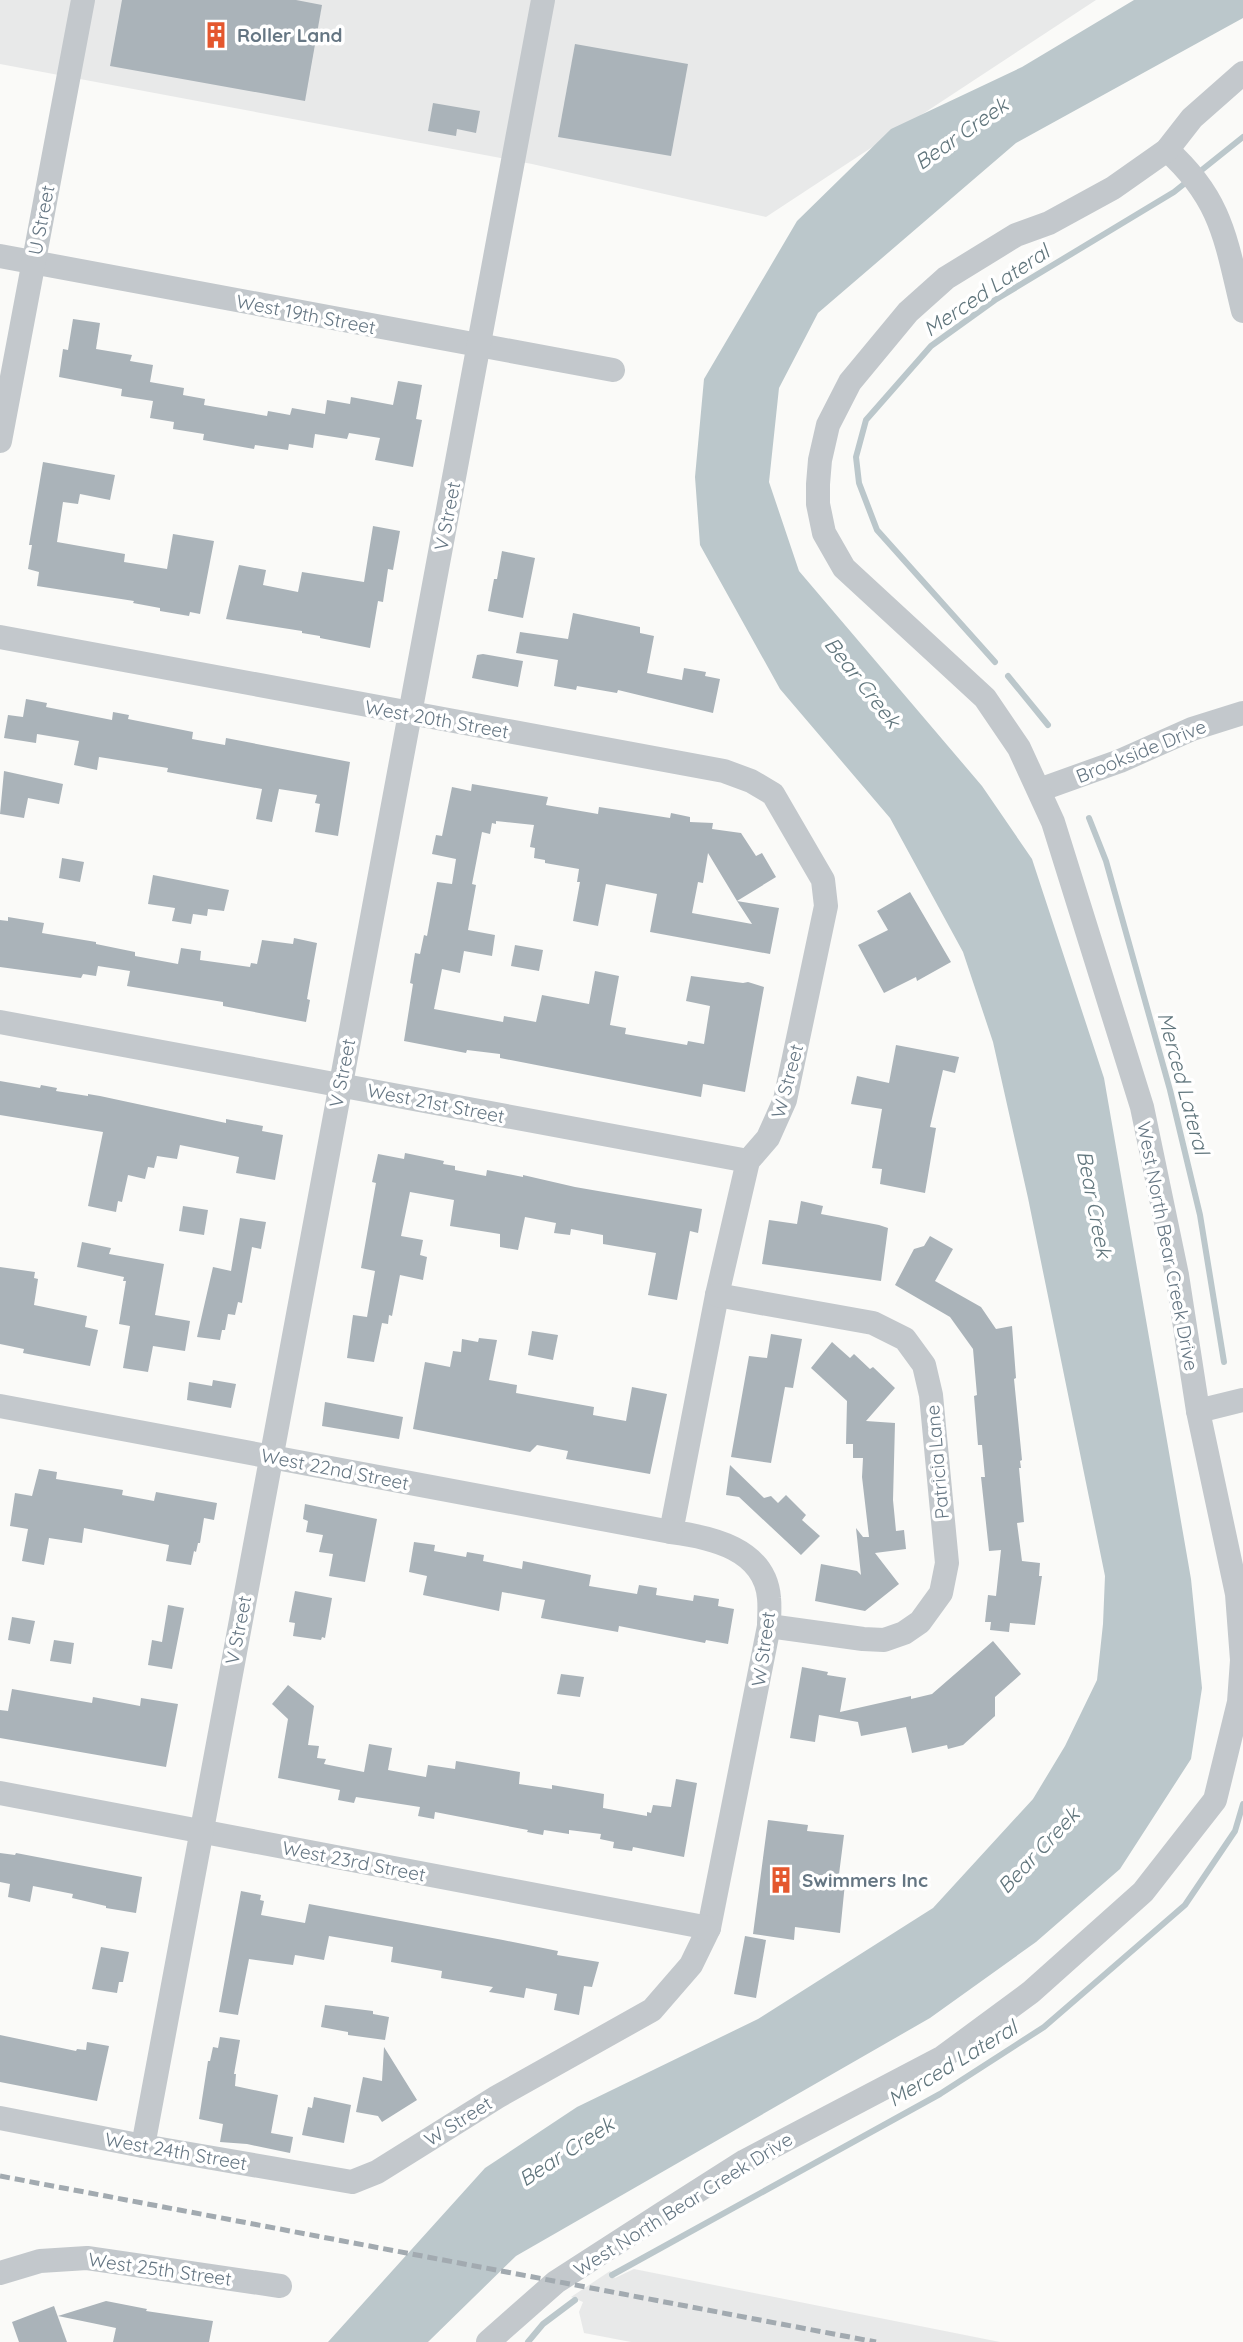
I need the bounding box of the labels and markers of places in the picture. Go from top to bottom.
building icon: Roller Land [201,20,231,50]
place label: Roller Land [237,23,343,47]
building icon: Swimmers Inc [766,1865,796,1895]
place label: Swimmers Inc [802,1868,928,1892]

